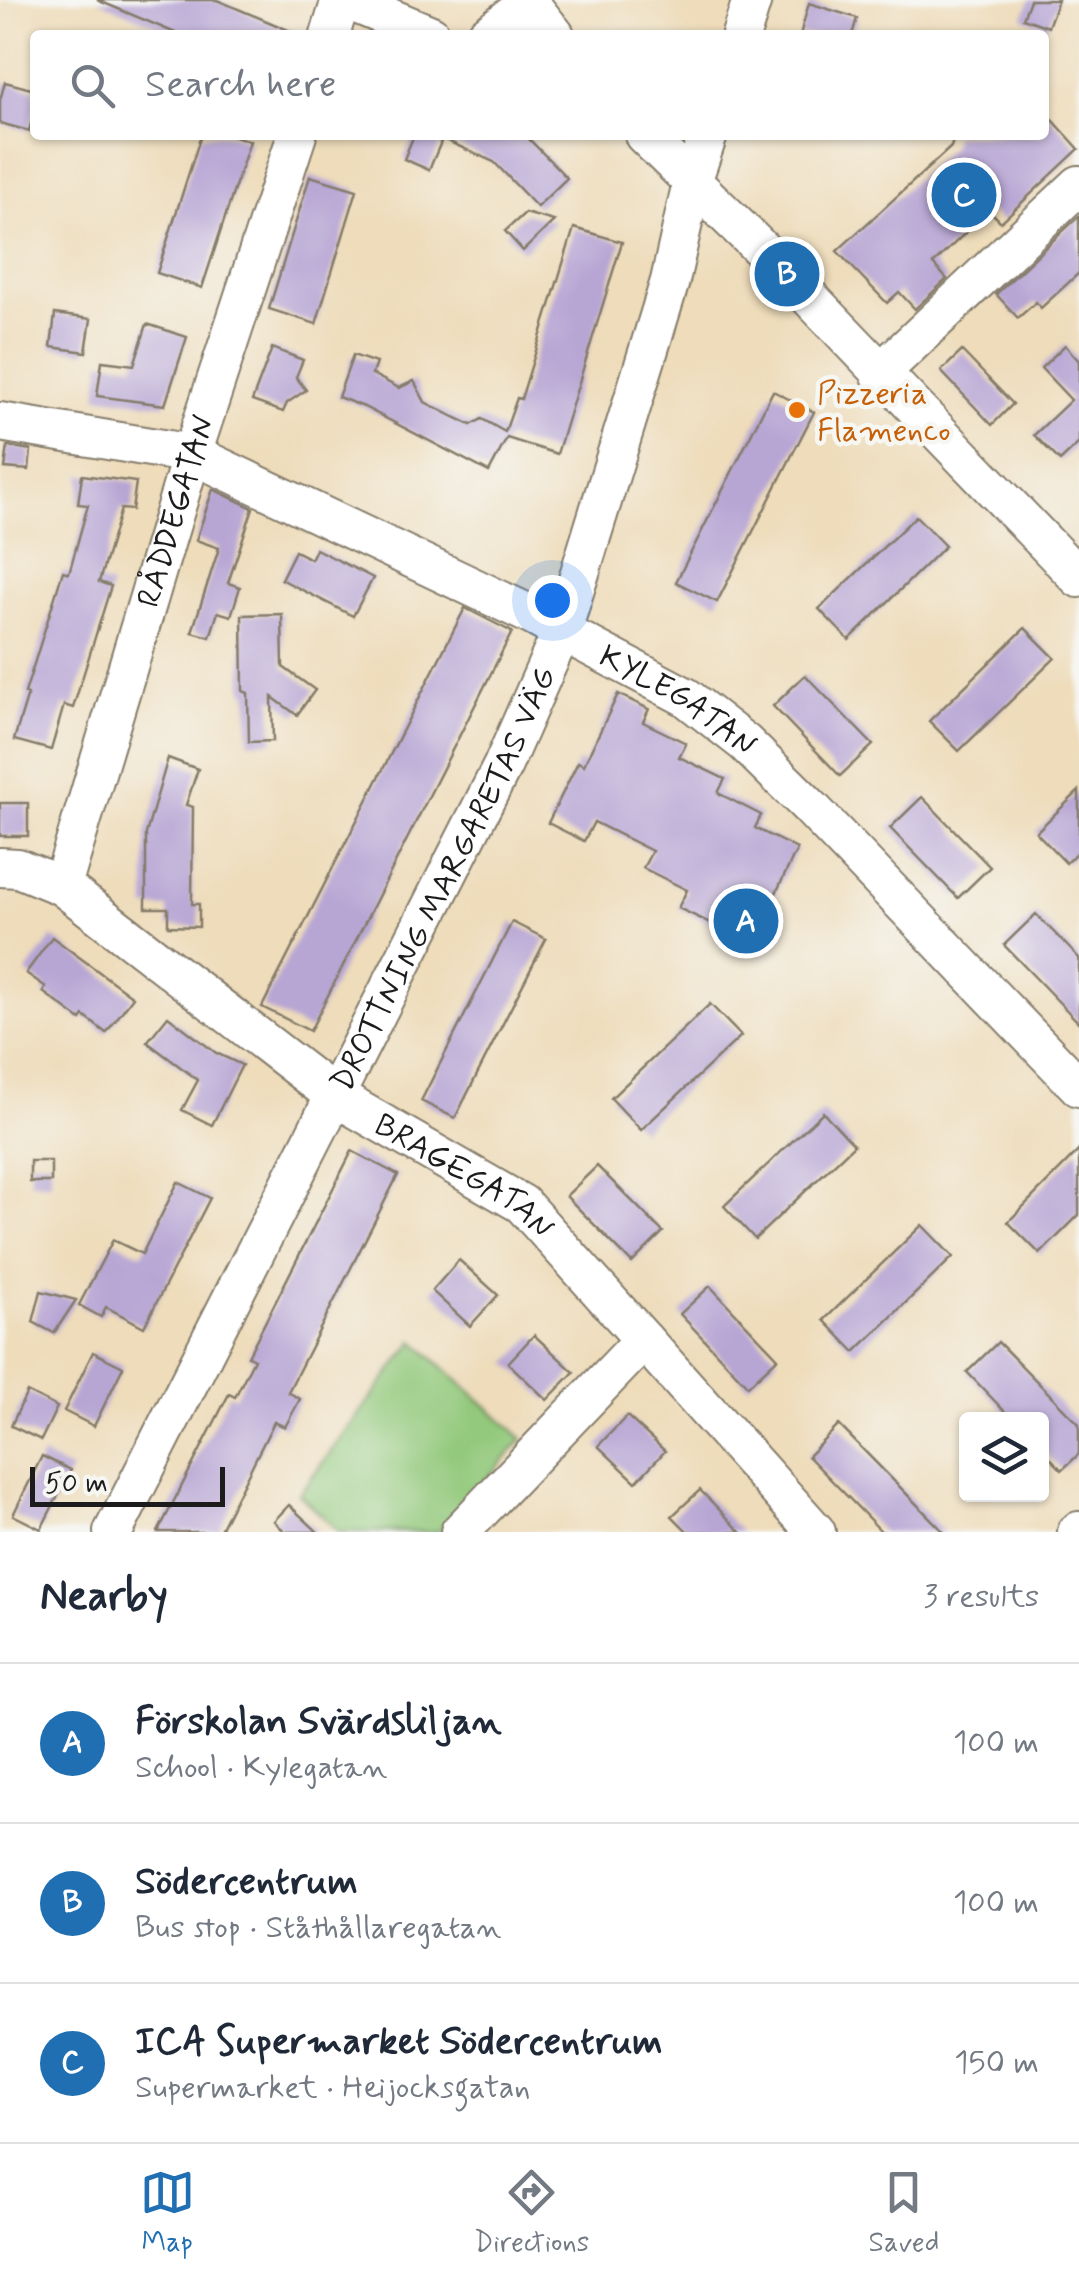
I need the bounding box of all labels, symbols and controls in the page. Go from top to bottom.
search box [30,30,1049,140]
icon: search [65,58,120,113]
text: Search here [145,61,336,110]
pin: C [932,158,996,232]
pin: B [754,236,820,312]
place label: Pizzeria Flamenco [817,373,951,452]
marker: Pizzeria Flamenco [786,399,808,421]
street label: RÅDDEGATAN [128,410,226,612]
your location [527,575,578,626]
street label: KYLEGATAN [592,636,764,767]
street label: DROTTNING MARGARETAS VÄG [322,661,567,1099]
pin: A [714,884,778,958]
street label: BRAGEGATAN [366,1105,562,1248]
map controls [959,1412,1049,1502]
button: layers [959,1412,1049,1502]
scale bar [30,1462,225,1506]
text: 50 m [45,1466,108,1503]
text: Nearby [40,1570,168,1625]
text: 3 results [923,1576,1039,1618]
text: Förskolan Svärdsliljan [135,1698,502,1747]
text: A [62,1722,83,1764]
text: 100 m [953,1722,1039,1764]
text: School · Kylegatan [135,1747,387,1789]
text: Södercentrum [135,1858,358,1907]
text: B [62,1882,83,1924]
text: 100 m [953,1882,1039,1924]
text: Bus stop · Ståthållaregatan [135,1907,501,1949]
text: ICA Supermarket Södercentrum [135,2018,663,2067]
text: C [61,2042,84,2084]
text: 150 m [954,2042,1039,2084]
text: Supermarket · Heijocksgatan [135,2067,530,2109]
tab: Map [140,2165,195,2262]
tab: Directions [474,2165,589,2262]
tab: Saved [869,2165,939,2262]

